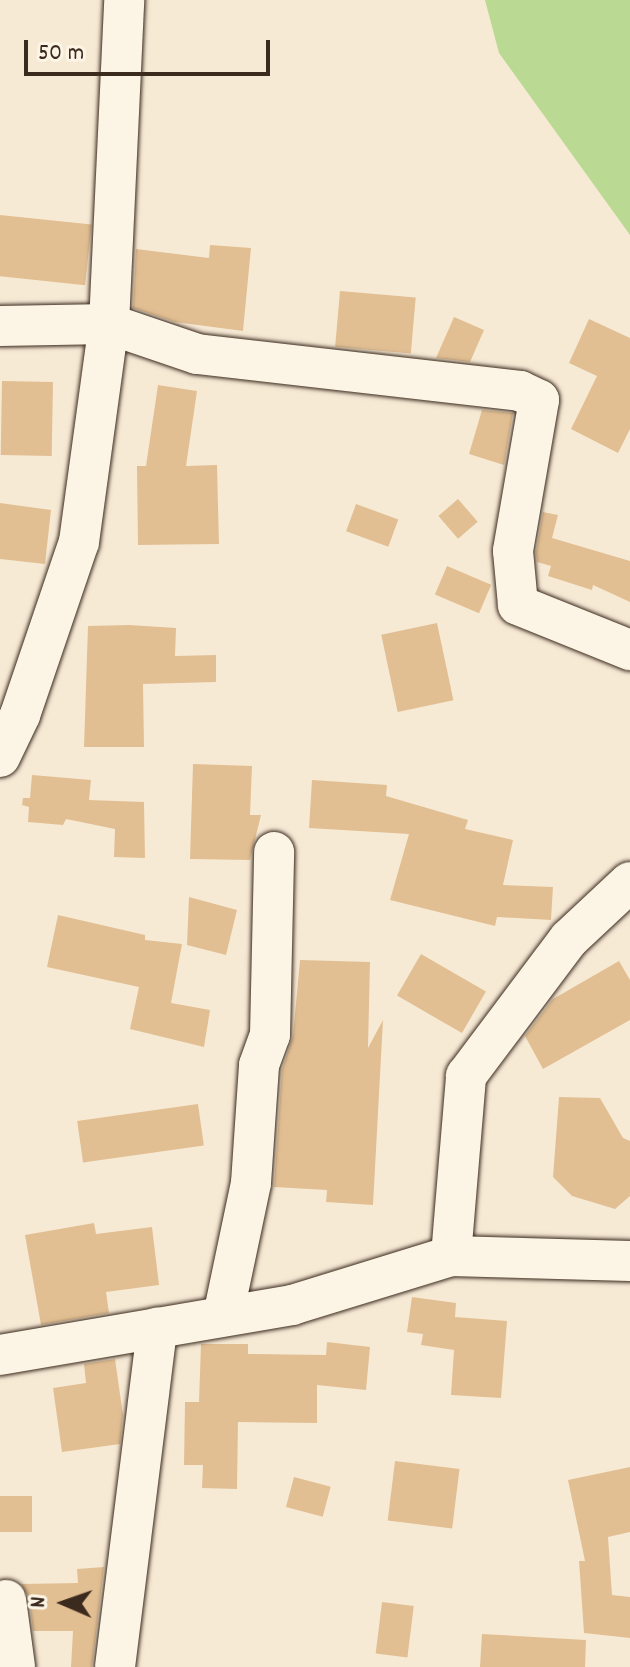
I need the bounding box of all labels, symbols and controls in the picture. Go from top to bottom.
scale bar [28,24,274,74]
text: 50 m [38,37,84,71]
north arrow [24,1563,104,1643]
text: N [24,1596,55,1608]

